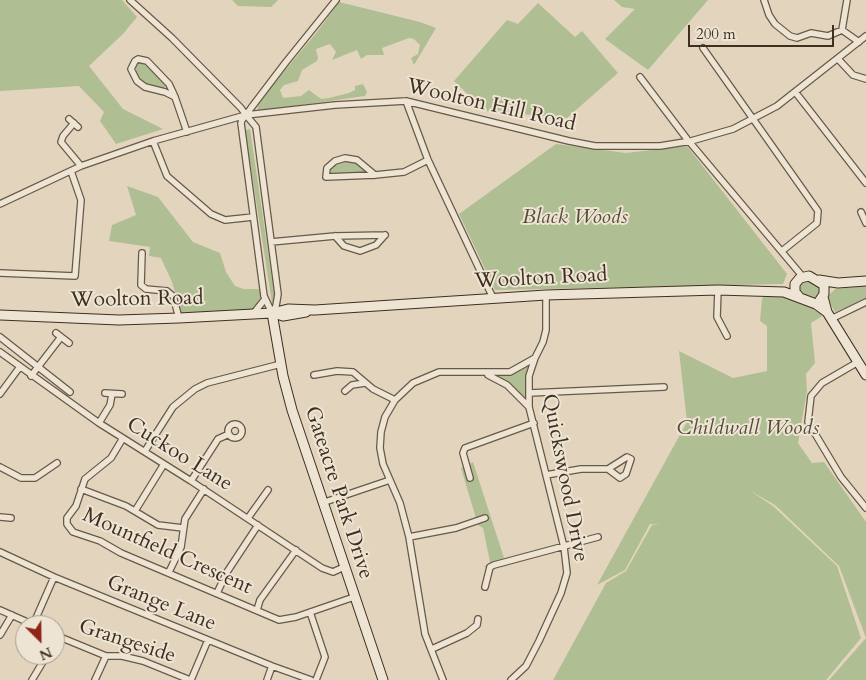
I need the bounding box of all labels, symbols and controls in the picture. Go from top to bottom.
scale bar [691,15,837,47]
text: 200 m [696,24,736,44]
street label: Woolton Hill Road [404,74,578,138]
park label: Black Woods [522,205,628,231]
street label: Woolton Road [474,263,608,295]
street label: Woolton Road [70,286,204,314]
street label: Quickswood Drive [535,392,593,564]
street label: Gateacre Park Drive [298,403,378,583]
street label: Cuckoo Lane [121,413,237,497]
park label: Childwall Woods [677,416,819,442]
street label: Mountfield Crescent [78,503,256,601]
street label: Grange Lane [103,571,219,637]
north arrow [15,615,65,665]
street label: Grangeside [75,615,179,669]
text: N [36,642,55,664]

